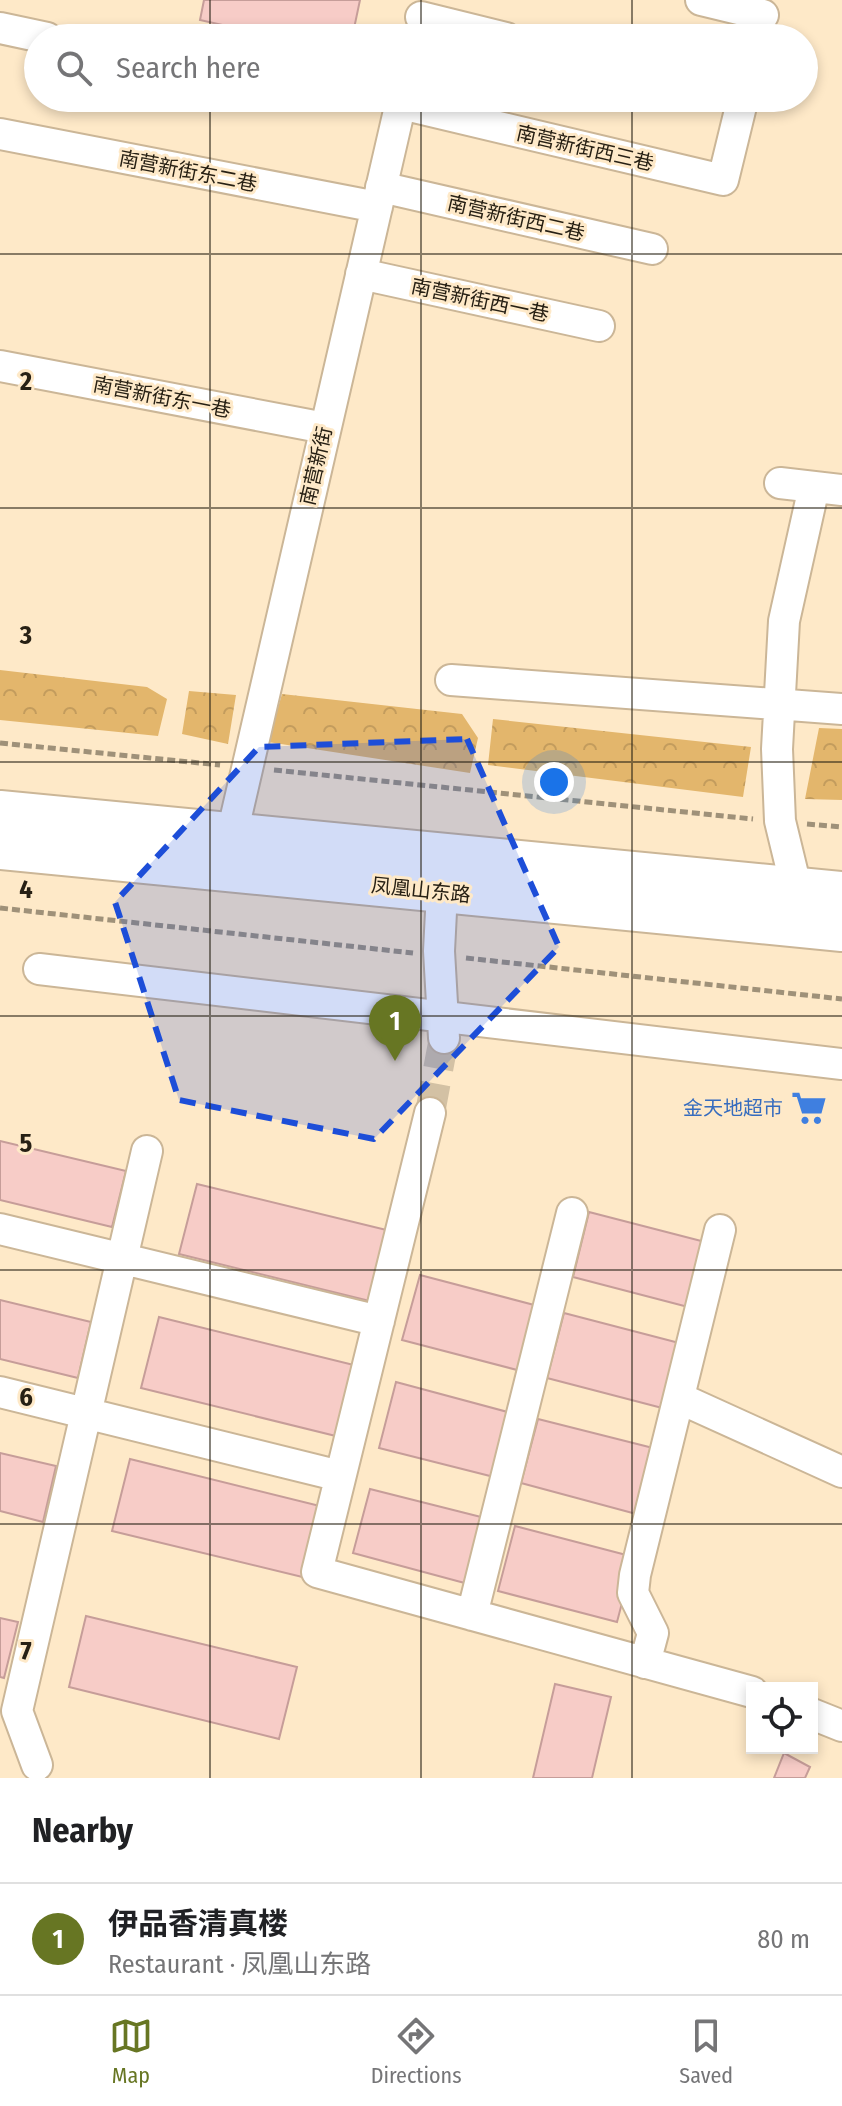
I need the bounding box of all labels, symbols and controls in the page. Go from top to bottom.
search box [24,24,818,112]
icon: search [52,46,96,90]
text: Search here [116,50,261,86]
street label: 南营新街西三巷 [514,121,656,175]
street label: 南营新街东二巷 [117,146,259,196]
street label: 南营新街西二巷 [445,191,587,245]
street label: 南营新街西一巷 [409,274,551,326]
text: 2 [19,366,32,397]
street label: 南营新街东一巷 [91,372,233,422]
street label: 南营新街 [295,424,337,508]
text: 3 [19,620,32,651]
your location [534,762,574,802]
street label: 凤凰山东路 [370,873,472,907]
text: 4 [19,874,33,905]
pin: 1 [369,995,421,1061]
supermarket icon: 金天地超市 [790,1089,828,1127]
place label: 金天地超市 [683,1096,783,1120]
text: 5 [20,1128,33,1159]
text: 6 [19,1382,33,1413]
text: 7 [20,1636,32,1667]
map controls [746,1682,818,1754]
button: locate [746,1682,818,1754]
text: Nearby [32,1810,133,1851]
text: 伊品香清真楼 [108,1906,288,1942]
text: 1 [53,1924,64,1955]
text: 80 m [757,1924,810,1955]
text: Restaurant · 凤凰山东路 [108,1949,371,1980]
tab: Map [109,2014,153,2089]
tab: Directions [371,2014,462,2089]
tab: Saved [679,2014,733,2089]

